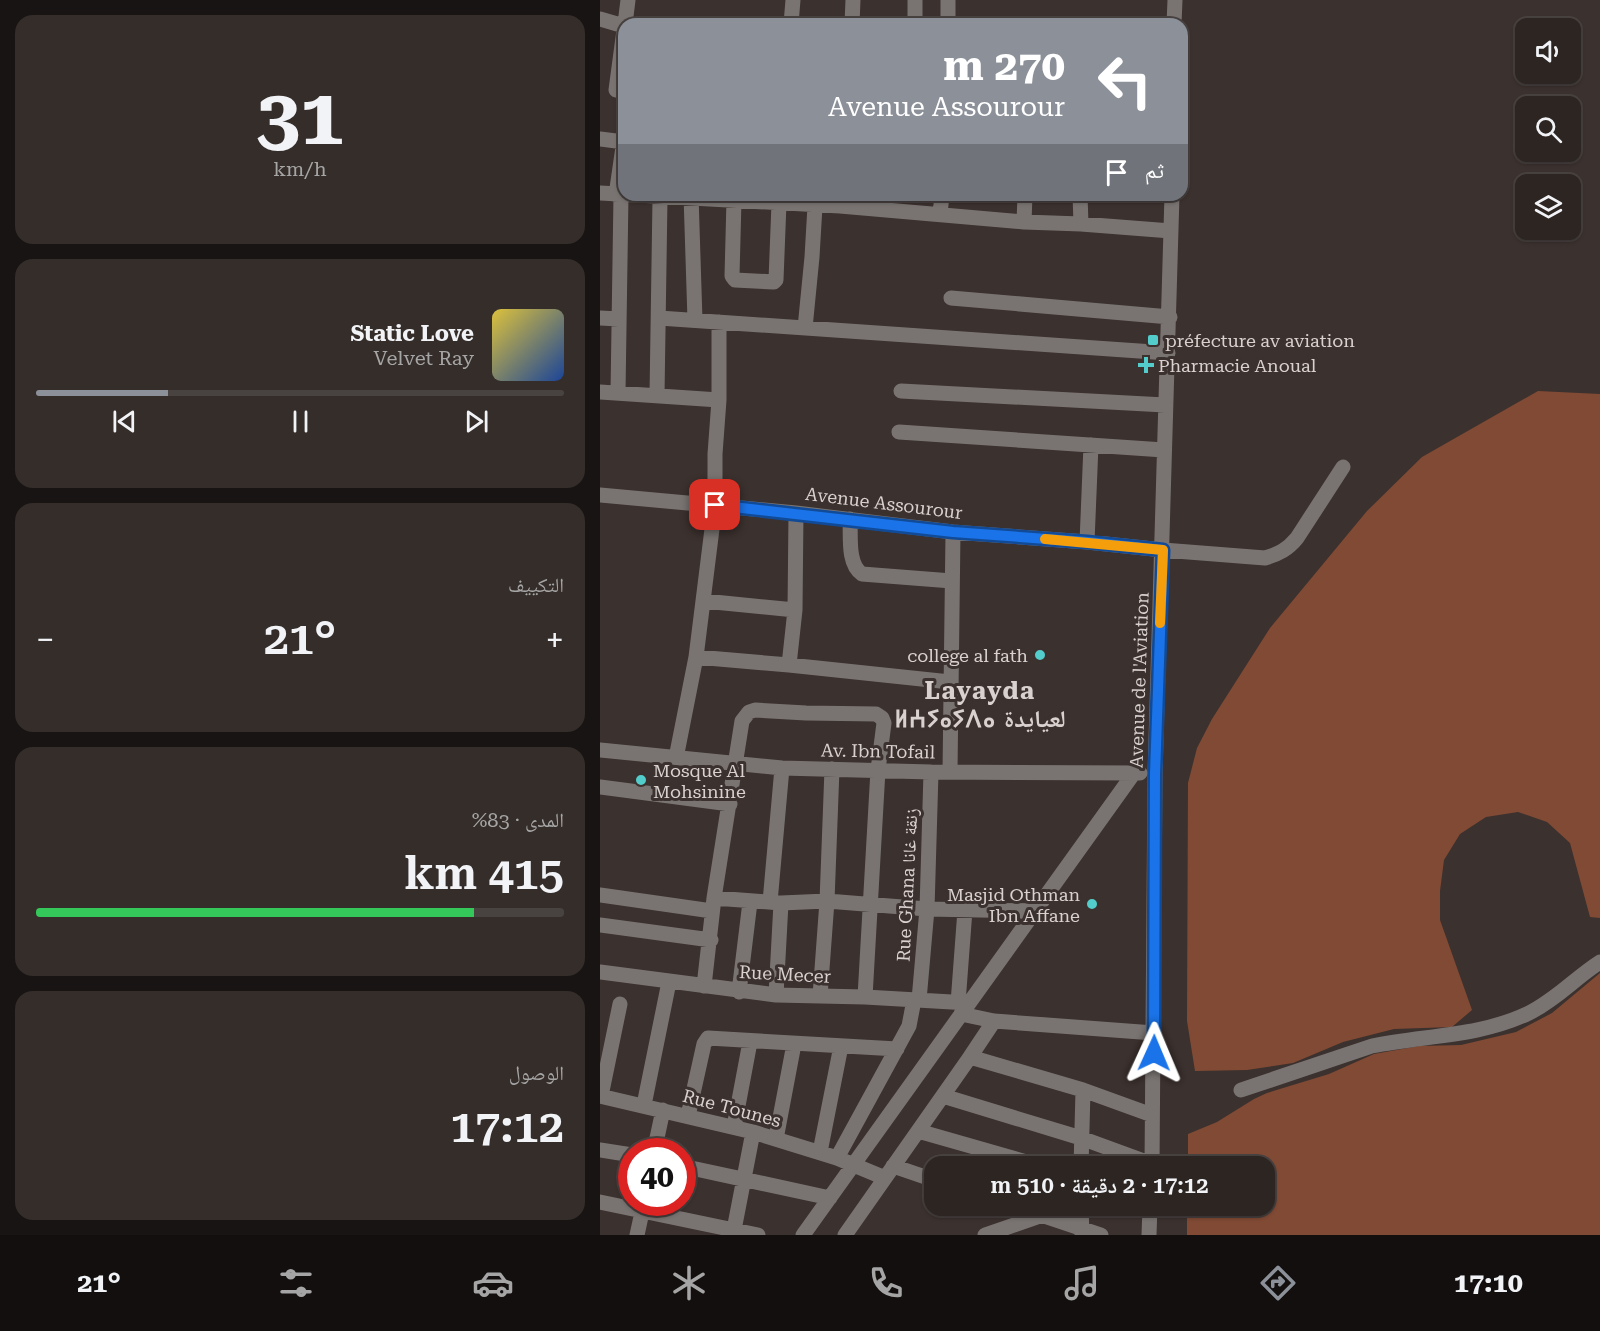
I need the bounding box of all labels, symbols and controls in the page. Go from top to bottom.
map controls [1515,18,1581,240]
button: sound [1515,18,1581,84]
text: 270 m [943,41,1065,90]
icon: left [1086,42,1164,120]
text: 31 [256,72,344,163]
text: Avenue Assourour [828,91,1065,123]
button: search [1515,96,1581,162]
icon: arrive [1100,156,1133,189]
text: km/h [273,157,327,181]
text: ثم [1145,158,1164,183]
button: layers [1515,174,1581,240]
text: Static Love [350,321,474,346]
place label: préfecture av aviation [1165,330,1355,351]
marker: préfecture av aviation [1146,333,1160,347]
text: Velvet Ray [374,346,474,370]
place label: Pharmacie Anoual [1158,355,1317,376]
marker: Pharmacie Anoual [1139,358,1153,372]
icon: previous [108,405,141,438]
icon: pause [284,405,317,438]
icon: next [460,405,493,438]
pin [689,479,740,530]
street label: Avenue Assourour [804,483,964,523]
icon: arrive [698,488,731,521]
text: التكييف [508,573,564,597]
street label: Avenue de l'Aviation [1125,591,1153,768]
text: 21° [264,612,336,665]
text: − [36,620,54,659]
text: + [546,620,564,659]
place label: college al fath [907,645,1028,666]
marker: college al fath [1033,648,1047,662]
district label: Layayda ⵍⵄⵢⴰⵢⴷⴰ لعيايدة [894,677,1066,733]
street label: Av. Ibn Tofail [821,740,936,763]
place label: Mosque Al Mohsinine [653,760,746,802]
marker: Mosque Al Mohsinine [634,773,648,787]
text: المدى · 83% [472,808,564,832]
street label: Rue Ghana زنقة غانا [892,808,922,962]
text: 415 km [404,847,564,900]
place label: Masjid Othman Ibn Affane [947,884,1080,926]
marker: Masjid Othman Ibn Affane [1085,897,1099,911]
street label: Rue Mecer [738,961,832,987]
position arrow [1122,1021,1186,1085]
text: الوصول [509,1061,564,1085]
street label: Rue Tounes [680,1085,784,1131]
text: 17:12 [450,1100,564,1153]
speed limit sign: 40 [618,1138,696,1216]
text: 17:12 · 2 دقيقة · 510 m [991,1173,1208,1198]
icon: filters [275,1262,317,1304]
icon: car [472,1262,514,1304]
icon: climate [668,1262,710,1304]
icon: phone [865,1262,907,1304]
icon: music [1061,1262,1103,1304]
icon: directions [1257,1262,1299,1304]
text: 21° [77,1267,121,1299]
text: 17:10 [1454,1267,1523,1299]

